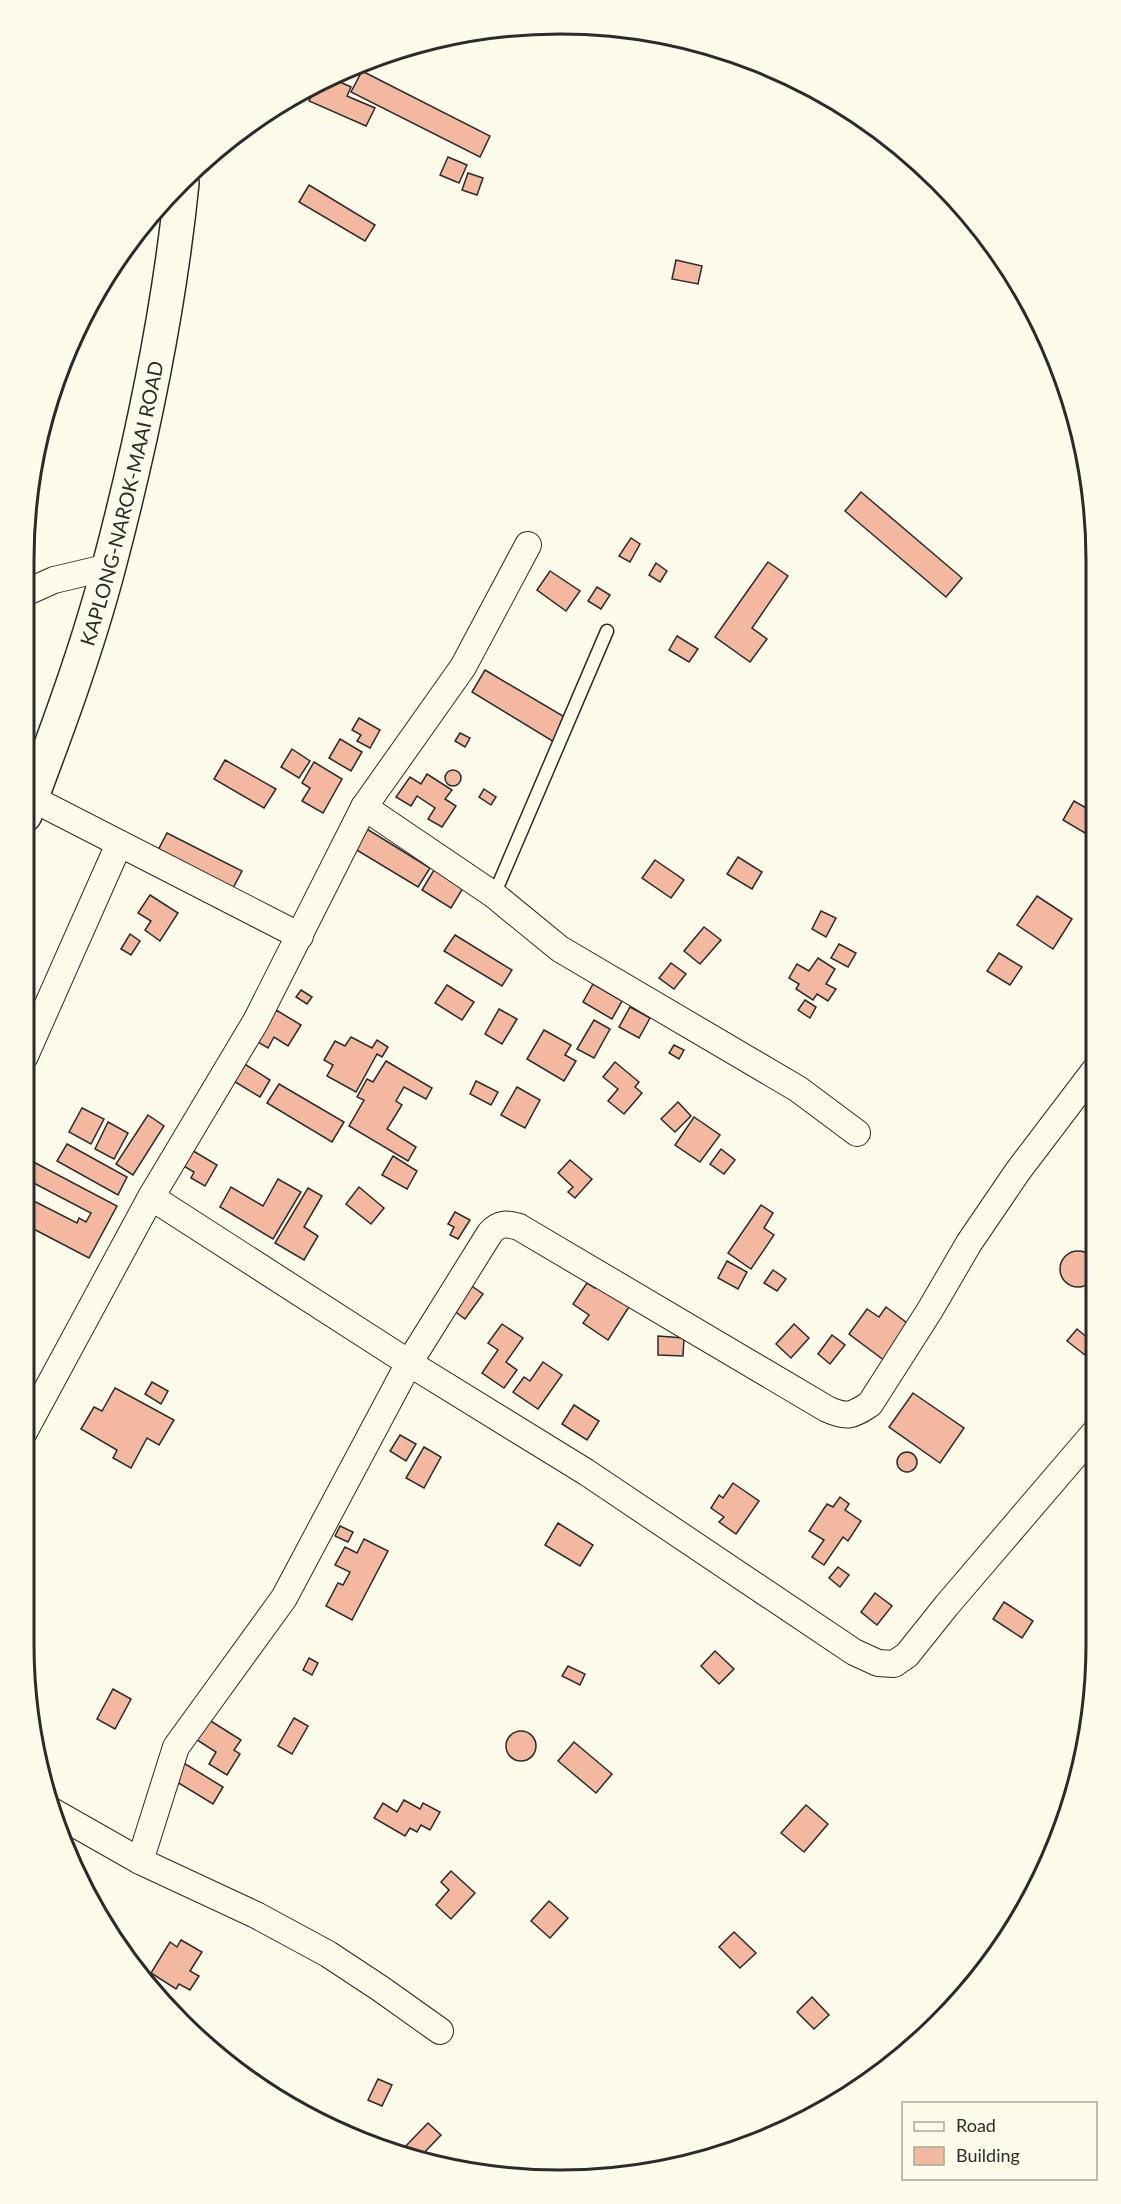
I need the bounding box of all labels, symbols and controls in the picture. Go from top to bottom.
street label: KAPLONG-NAROK-MAAI ROAD [74,359,168,648]
legend [902,2102,1097,2180]
text: Road [956,2114,996,2136]
text: Building [956,2144,1020,2166]

